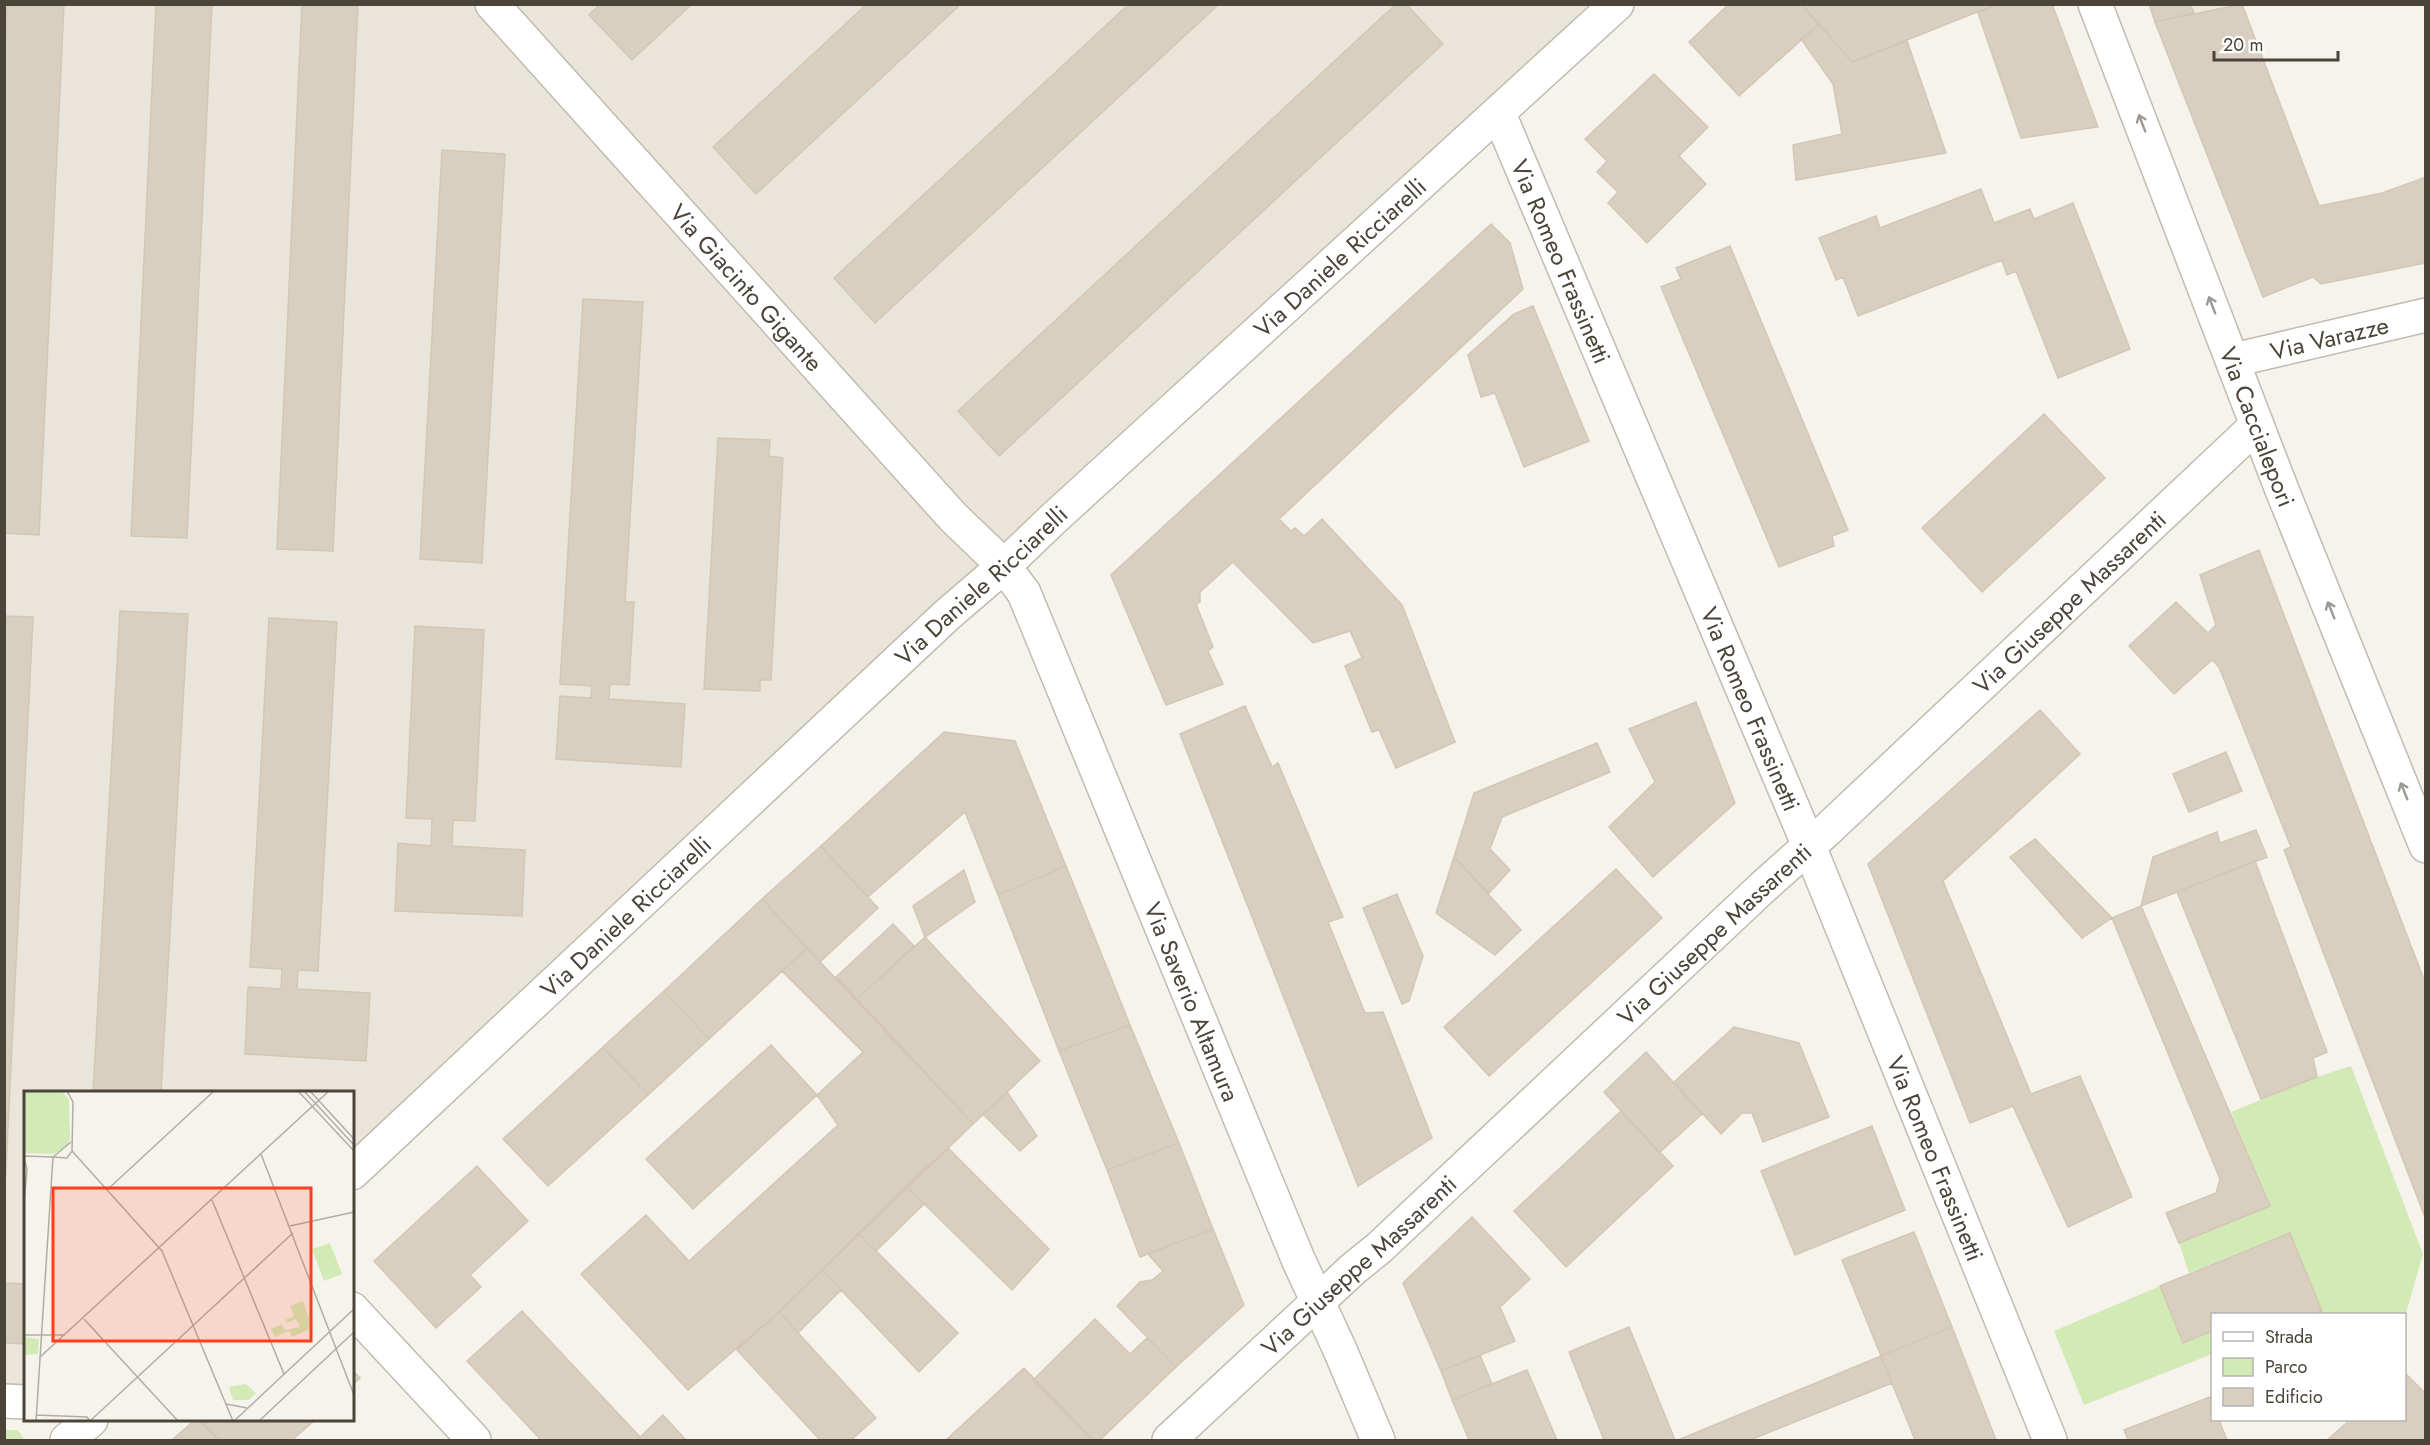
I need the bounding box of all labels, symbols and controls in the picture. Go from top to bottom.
scale bar [2214,24,2338,62]
text: 20 m [2223,32,2263,58]
one-way arrow [2135,115,2146,133]
street label: Via Romeo Frassinetti [1503,154,1620,369]
street label: Via Daniele Ricciarelli [1246,169,1434,345]
street label: Via Giacinto Gigante [662,196,831,379]
one-way arrow [2206,296,2217,315]
street label: Via Varazze [2267,307,2392,368]
street label: Via Caccialepori [2211,342,2304,512]
street label: Via Daniele Ricciarelli [887,497,1075,673]
street label: Via Giuseppe Massarenti [1965,502,2174,702]
street label: Via Romeo Frassinetti [1692,601,1810,816]
one-way arrow [2324,602,2335,620]
one-way arrow [2398,783,2409,801]
street label: Via Daniele Ricciarelli [532,827,719,1006]
street label: Via Giuseppe Massarenti [1609,834,1819,1033]
street label: Via Saverio Altamura [1136,897,1249,1107]
street label: Via Romeo Frassinetti [1878,1051,1993,1266]
inset map [24,1091,354,1421]
street label: Via Giuseppe Massarenti [1253,1166,1464,1364]
legend [2211,1313,2406,1421]
text: Strada [2265,1324,2313,1350]
text: Parco [2265,1354,2307,1380]
text: Edificio [2265,1384,2323,1410]

